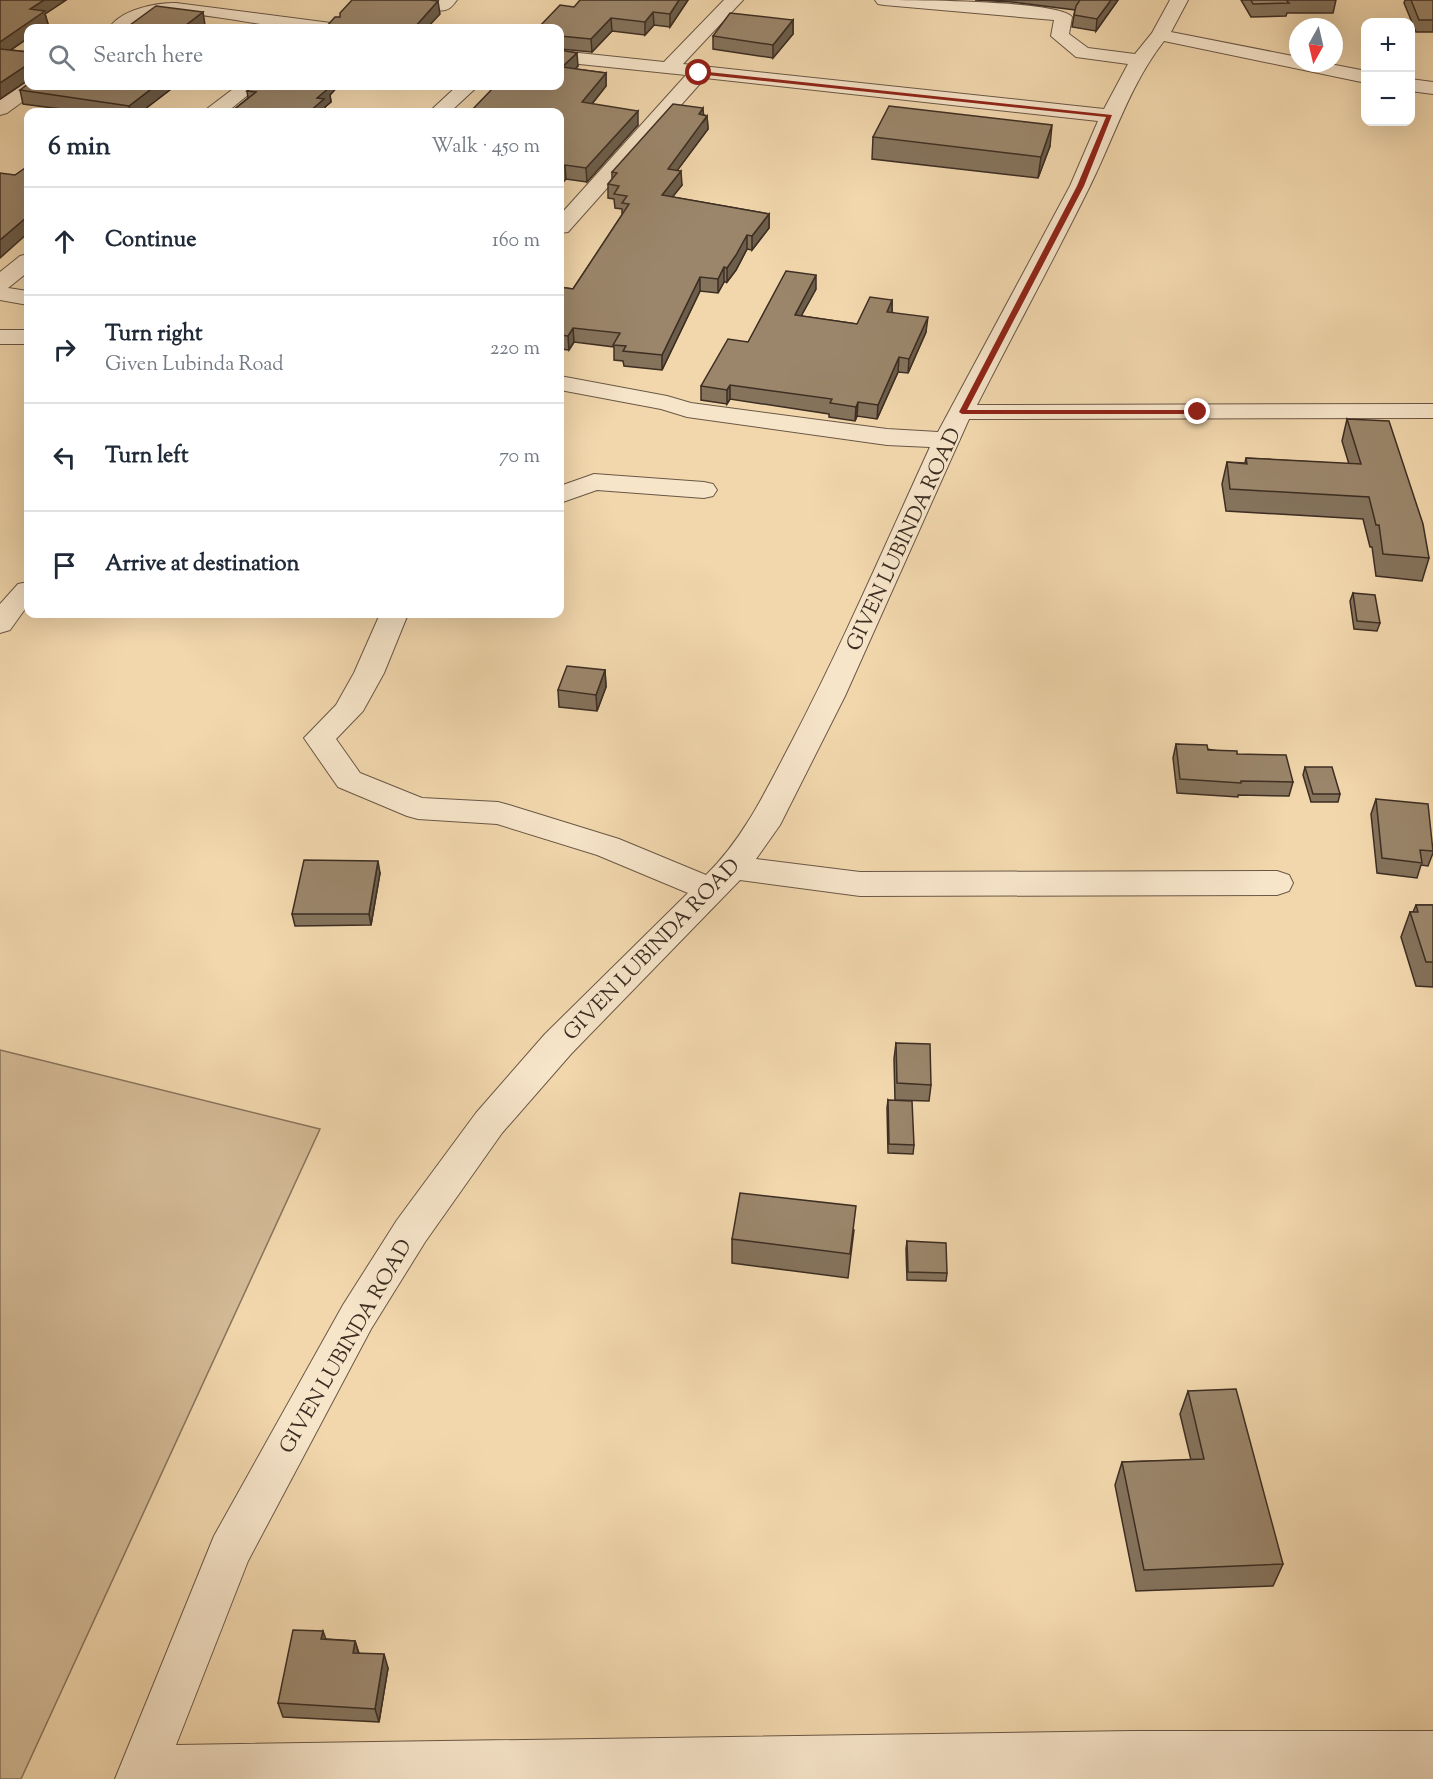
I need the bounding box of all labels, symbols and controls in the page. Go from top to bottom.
north arrow [1289,18,1343,72]
map controls [1361,18,1415,126]
button: + [1361,18,1415,72]
search box [24,24,564,90]
icon: search [45,41,78,74]
text: Search here [93,41,203,73]
route start [685,59,711,85]
button: − [1361,72,1415,126]
text: 6 min [48,129,111,166]
text: Walk · 450 m [431,133,540,162]
icon: ahead [48,225,81,258]
text: Continue [105,225,196,257]
text: 160 m [492,227,540,256]
text: Turn right [105,319,202,351]
icon: right [48,333,81,366]
text: 220 m [490,335,540,364]
text: Given Lubinda Road [105,351,284,380]
route end [1184,398,1210,424]
street label: GIVEN LUBINDA ROAD [840,423,970,656]
icon: left [48,441,81,474]
text: Turn left [105,441,188,473]
text: 70 m [499,443,540,472]
icon: arrive [48,549,81,582]
text: Arrive at destination [105,549,300,581]
street label: GIVEN LUBINDA ROAD [557,853,748,1048]
street label: GIVEN LUBINDA ROAD [273,1234,421,1460]

